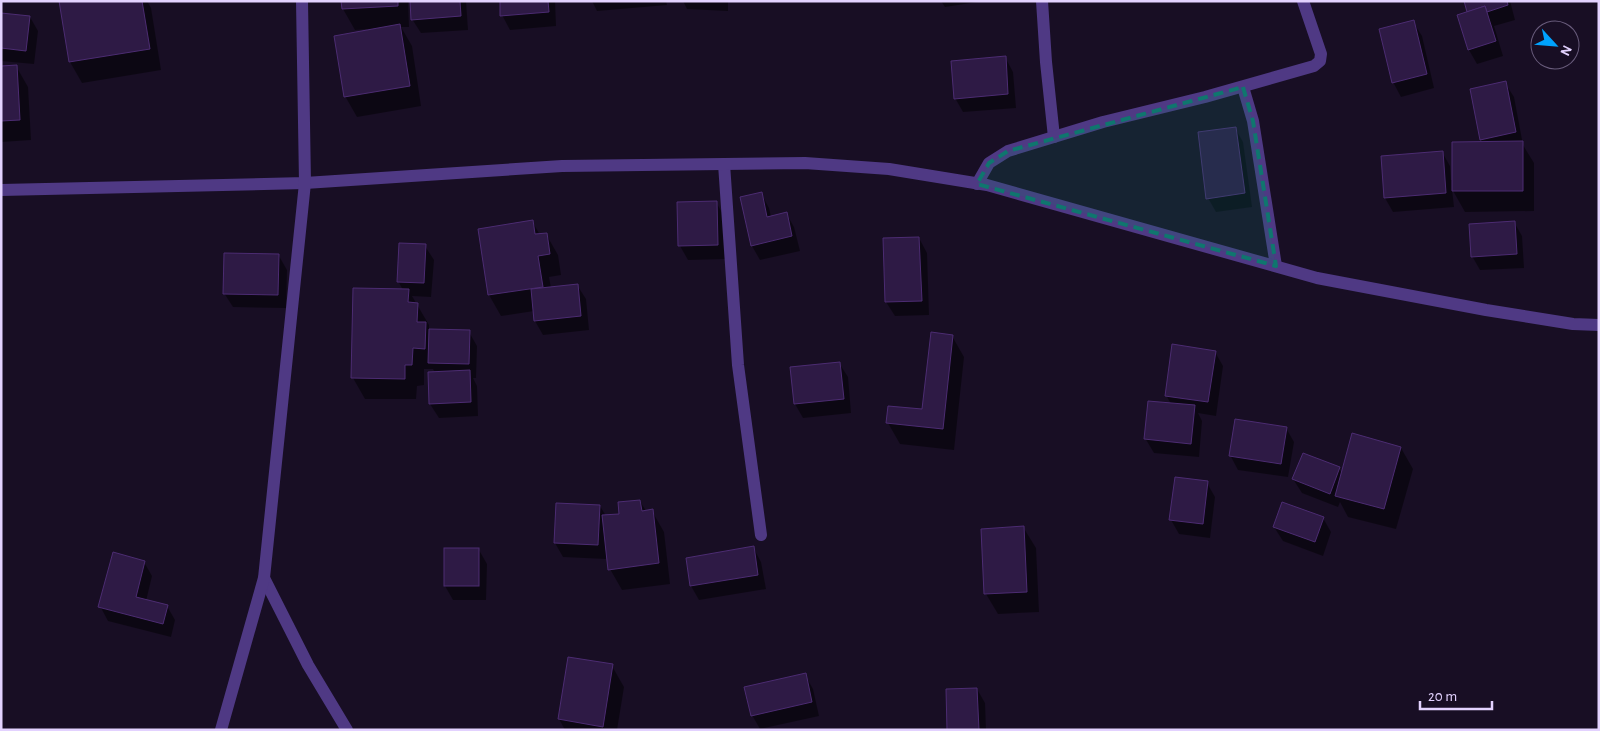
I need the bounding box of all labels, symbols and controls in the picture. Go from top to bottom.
north arrow [1530,20,1580,70]
text: N [1557,43,1574,58]
scale bar [1420,678,1492,710]
text: 20 m [1428,689,1457,704]

